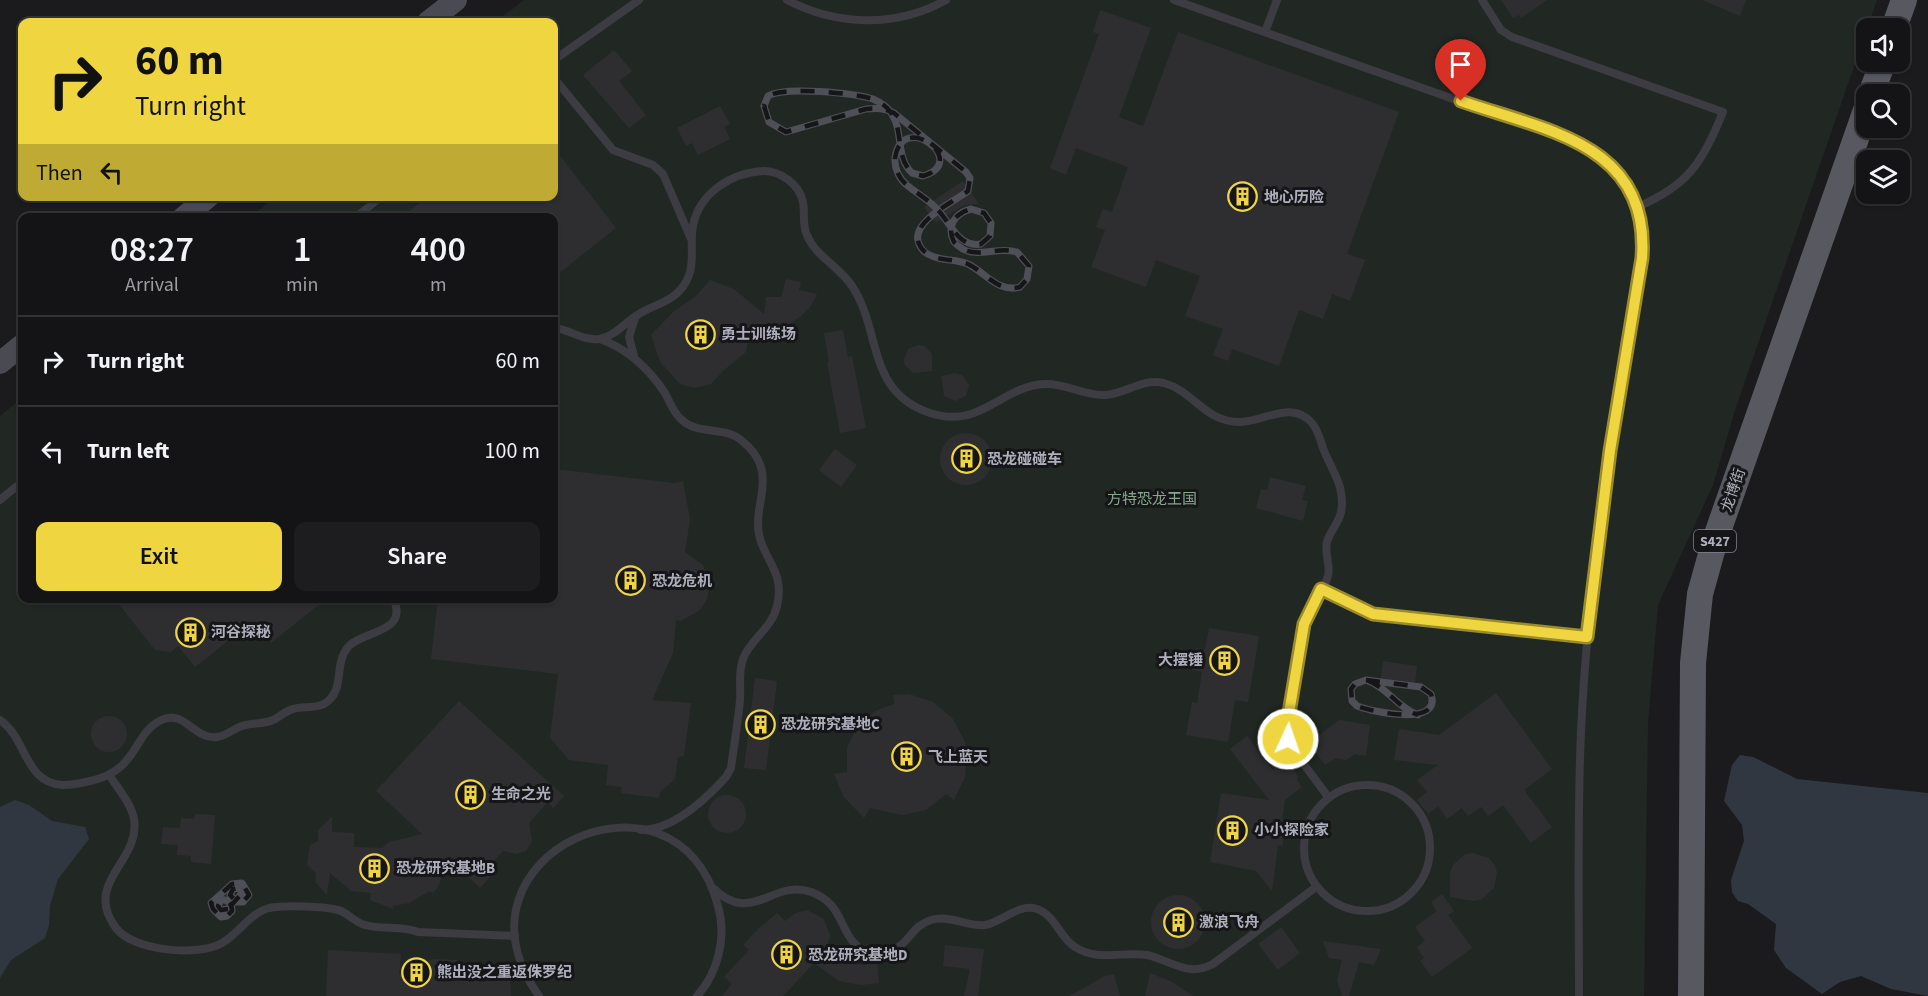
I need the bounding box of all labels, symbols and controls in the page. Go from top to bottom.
map controls [1856,18,1910,204]
button: sound [1856,18,1910,72]
text: 60 m [135,31,224,91]
pin [1435,39,1486,101]
icon: right [36,42,114,120]
icon: arrive [1444,48,1477,81]
button: search [1856,84,1910,138]
text: Turn right [135,87,246,126]
button: layers [1856,150,1910,204]
icon: left [95,156,128,189]
text: Then [36,157,83,189]
building icon: 地心历险 [1227,181,1259,213]
place label: 地心历险 [1264,187,1324,208]
text: 08:27 [110,224,194,275]
text: 1 [293,224,311,275]
text: 400 [410,224,466,275]
text: Arrival [125,271,179,299]
text: min [286,271,318,299]
text: m [430,271,446,299]
building icon: 勇士训练场 [684,318,716,350]
place label: 勇士训练场 [721,324,796,345]
icon: right [36,345,69,378]
text: Turn right [87,345,184,377]
text: 60 m [495,345,540,377]
icon: left [36,435,69,468]
text: Turn left [87,435,169,467]
text: 100 m [485,435,540,467]
building icon: 恐龙碰碰车 [950,443,982,475]
place label: 恐龙碰碰车 [987,449,1062,470]
street label: 龙博街 [1716,465,1751,515]
park label: 方特恐龙王国 [1107,489,1197,510]
button: Exit [36,522,282,591]
button: Share [294,522,540,591]
road number: S427 [1694,530,1736,552]
building icon: 恐龙危机 [615,565,647,597]
place label: 恐龙危机 [652,571,712,592]
building icon: 河谷探秘 [174,616,206,648]
place label: 河谷探秘 [211,622,271,643]
building icon: 大摆锤 [1208,644,1240,676]
place label: 大摆锤 [1158,650,1203,671]
position arrow [1256,707,1320,771]
building icon: 恐龙研究基地C [744,708,776,740]
place label: 恐龙研究基地C [781,714,880,735]
building icon: 飞上蓝天 [891,741,923,773]
place label: 飞上蓝天 [928,747,988,768]
building icon: 生命之光 [454,778,486,810]
place label: 生命之光 [491,784,551,805]
building icon: 小小探险家 [1217,814,1249,846]
place label: 小小探险家 [1254,820,1329,841]
building icon: 恐龙研究基地B [359,852,391,884]
place label: 恐龙研究基地B [396,858,495,879]
building icon: 激浪飞舟 [1162,906,1194,938]
place label: 激浪飞舟 [1199,912,1259,933]
building icon: 恐龙研究基地D [771,939,803,971]
place label: 恐龙研究基地D [808,945,908,966]
building icon: 熊出没之重返侏罗纪 [400,956,432,988]
place label: 熊出没之重返侏罗纪 [437,962,572,983]

